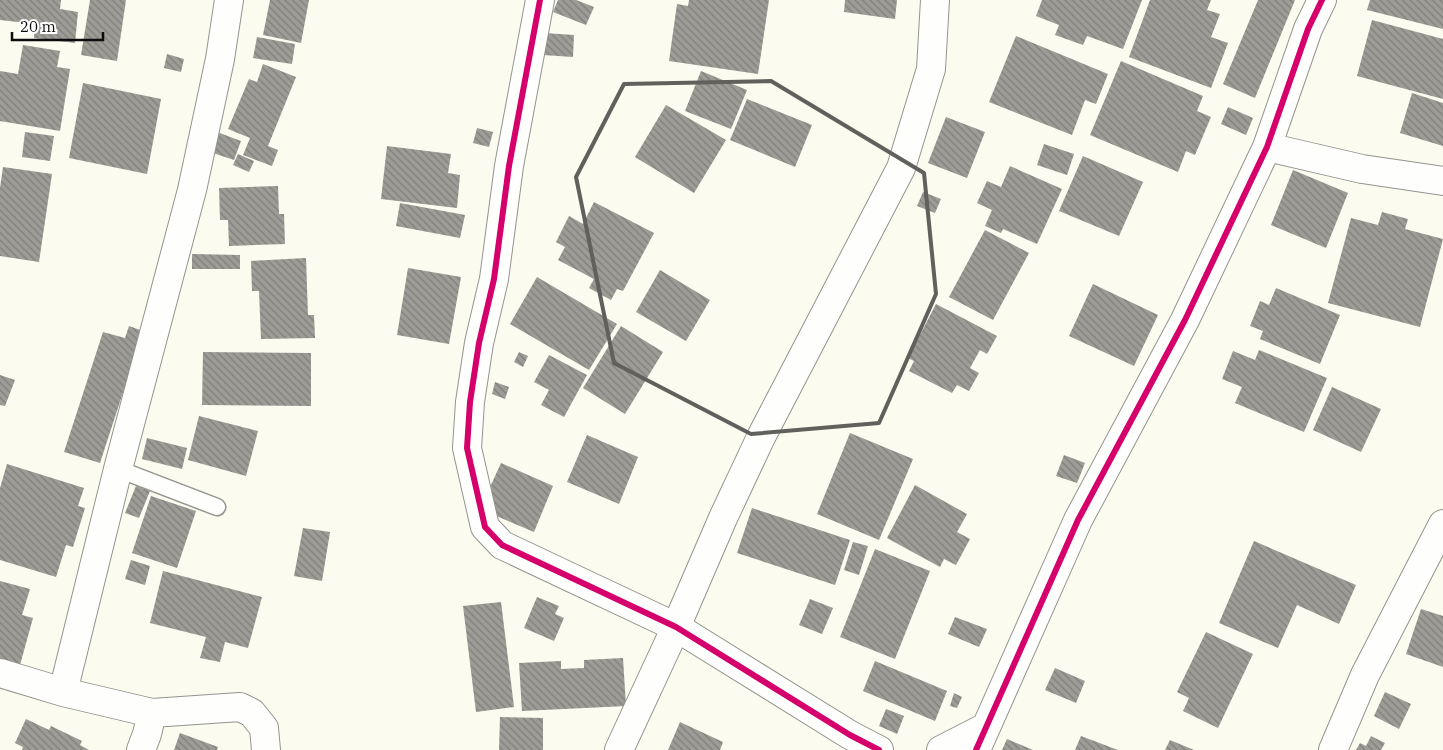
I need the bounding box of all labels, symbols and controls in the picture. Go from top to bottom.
scale bar [12,10,104,42]
text: 20 m [20,17,56,36]

